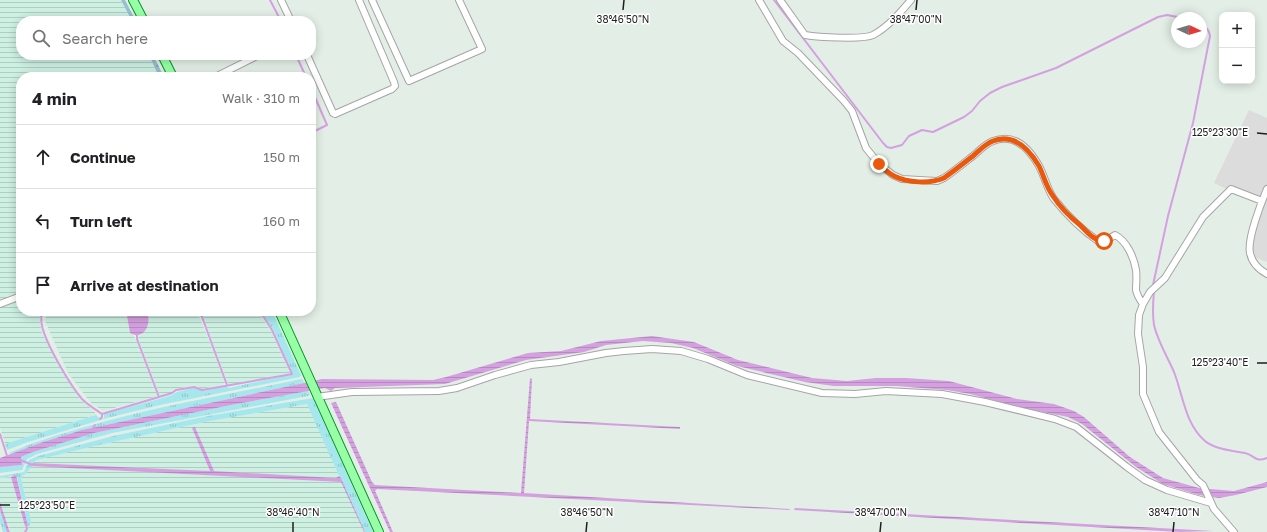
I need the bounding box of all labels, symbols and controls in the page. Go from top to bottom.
north arrow [1171,12,1207,48]
map controls [1219,12,1255,84]
button: + [1219,12,1255,48]
text: 38°46'50"N [597,13,649,25]
text: 38°47'00"N [890,13,942,25]
search box [16,16,316,60]
icon: search [30,27,52,49]
text: Search here [62,29,148,47]
button: − [1219,48,1255,84]
text: 4 min [32,88,77,109]
text: Walk · 310 m [222,90,300,106]
text: 125°23'30"E [1192,126,1248,138]
icon: ahead [32,146,54,168]
text: Continue [70,148,136,166]
text: 150 m [263,149,300,165]
route end [870,155,888,173]
icon: left [32,210,54,232]
text: Turn left [70,212,132,230]
text: 160 m [263,213,300,229]
route start [1095,232,1113,250]
icon: arrive [32,274,54,296]
text: Arrive at destination [70,276,219,294]
text: 125°23'40"E [1192,356,1248,368]
text: 125°23'50"E [19,499,75,511]
text: 38°46'40"N [266,506,320,518]
text: 38°46'50"N [561,506,613,518]
text: 38°47'00"N [855,506,907,518]
text: 38°47'10"N [1148,506,1200,518]

